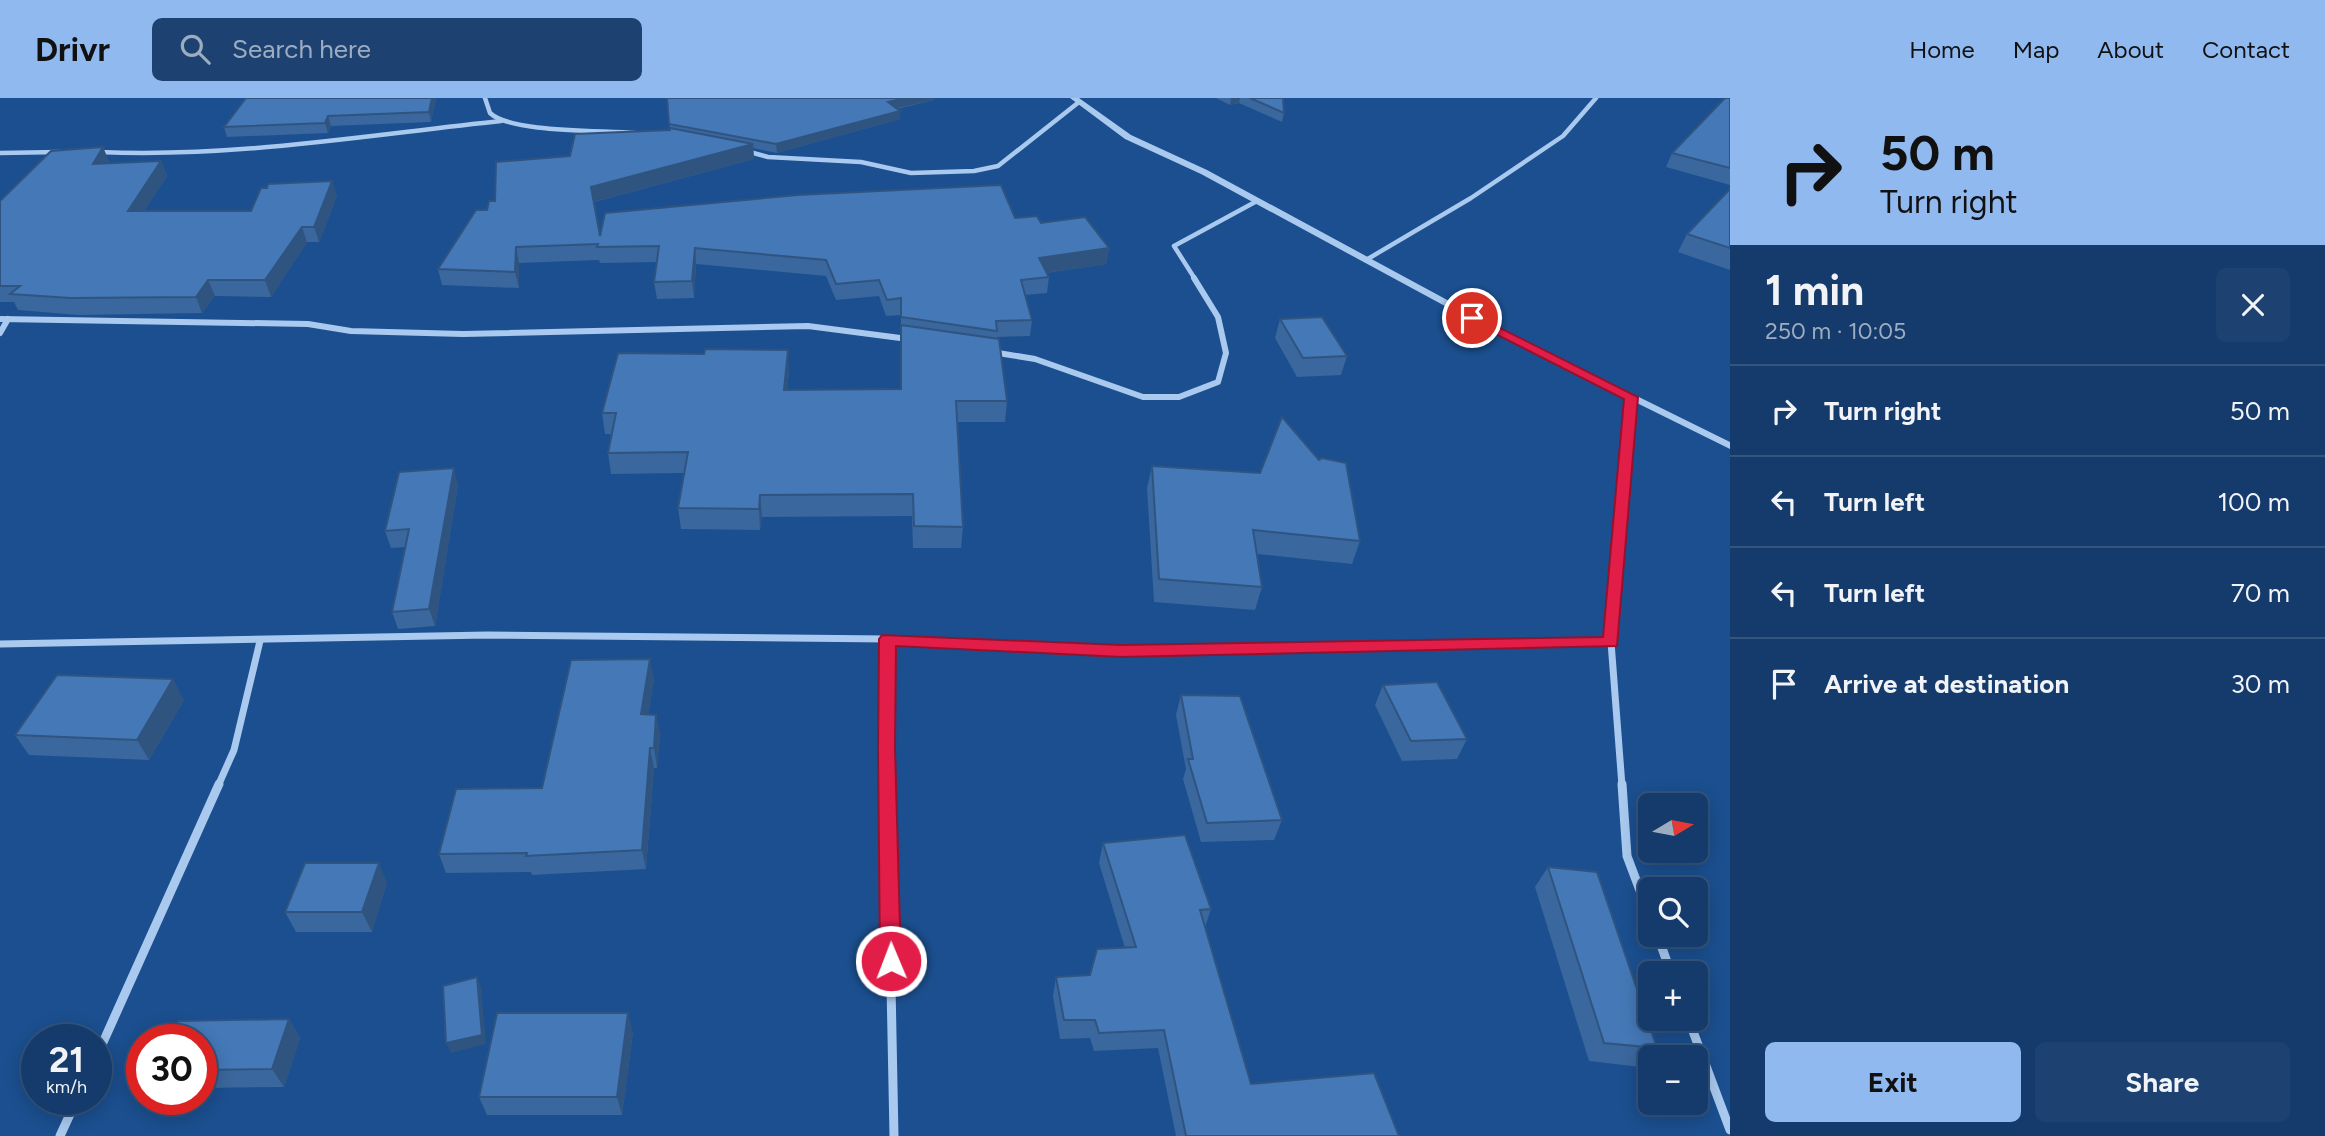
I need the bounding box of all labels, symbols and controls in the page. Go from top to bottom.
search box [152,18,642,81]
text: Drivr [35,30,110,69]
icon: search [176,30,214,68]
text: Search here [232,33,371,65]
text: Home [1909,35,1975,64]
text: Map [2013,35,2059,64]
text: About [2097,35,2164,64]
text: Contact [2202,35,2290,64]
text: 50 m [1880,123,1995,182]
icon: right [1765,126,1856,217]
text: Turn right [1880,183,2018,221]
text: 1 min [1765,265,1864,316]
button: close [2216,268,2290,342]
pin [1442,288,1502,348]
icon: arrive [1453,299,1491,337]
text: 250 m · 10:05 [1765,317,1906,345]
icon: right [1765,392,1803,430]
text: Turn right [1824,395,1941,427]
text: 50 m [2230,395,2290,427]
icon: left [1765,483,1803,521]
text: Turn left [1824,486,1925,518]
text: 100 m [2217,486,2290,518]
icon: left [1765,574,1803,612]
text: Turn left [1824,577,1925,609]
text: 70 m [2231,577,2290,609]
icon: arrive [1765,665,1803,703]
text: Arrive at destination [1824,668,2069,700]
text: 30 m [2231,668,2290,700]
north arrow [1638,793,1708,863]
map controls [1638,793,1708,1115]
button: search [1638,877,1708,947]
position arrow [854,924,928,998]
button: + [1638,961,1708,1031]
speed limit sign: 30 [126,1024,217,1115]
text: 21 [49,1039,84,1081]
button: Exit [1765,1042,2021,1122]
button: Share [2035,1042,2290,1122]
button: − [1638,1045,1708,1115]
text: km/h [46,1076,87,1098]

